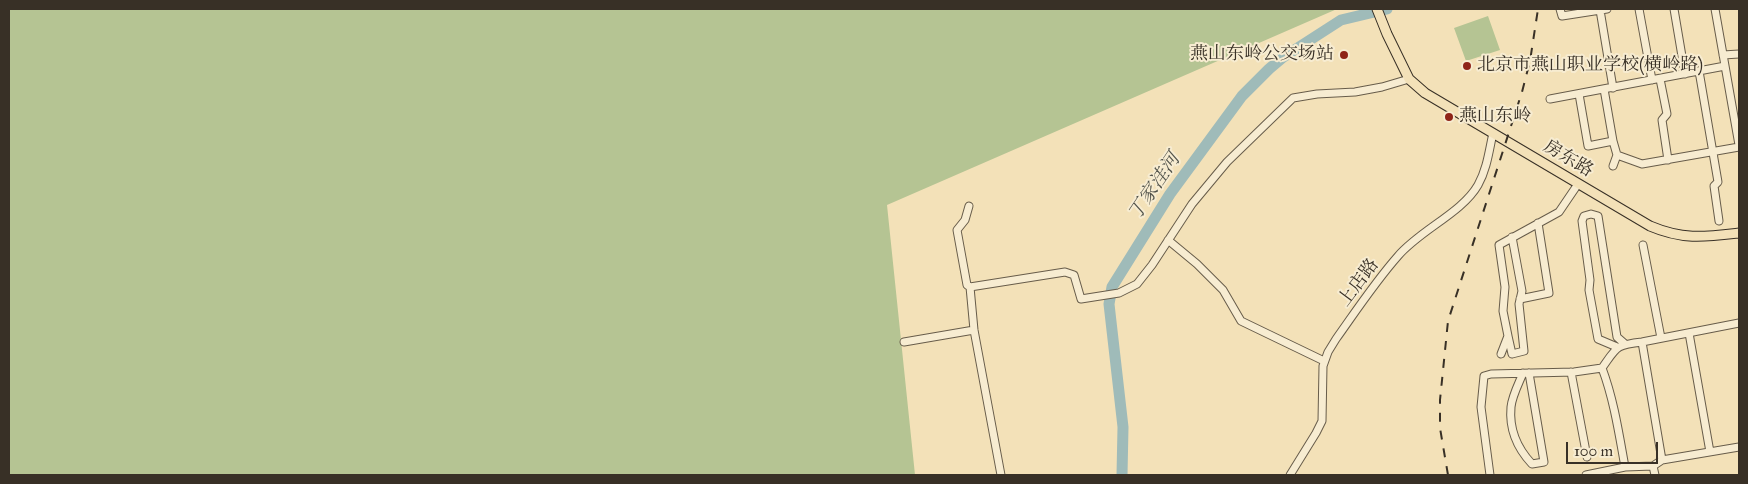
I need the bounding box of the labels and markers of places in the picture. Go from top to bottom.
place label: 燕山东岭公交场站 [1190,44,1334,66]
marker: 燕山东岭公交场站 [1338,49,1350,61]
place label: 北京市燕山职业学校(横岭路) [1477,55,1703,77]
marker: 北京市燕山职业学校(横岭路) [1461,60,1473,72]
place label: 燕山东岭 [1459,106,1531,128]
marker: 燕山东岭 [1443,111,1455,123]

